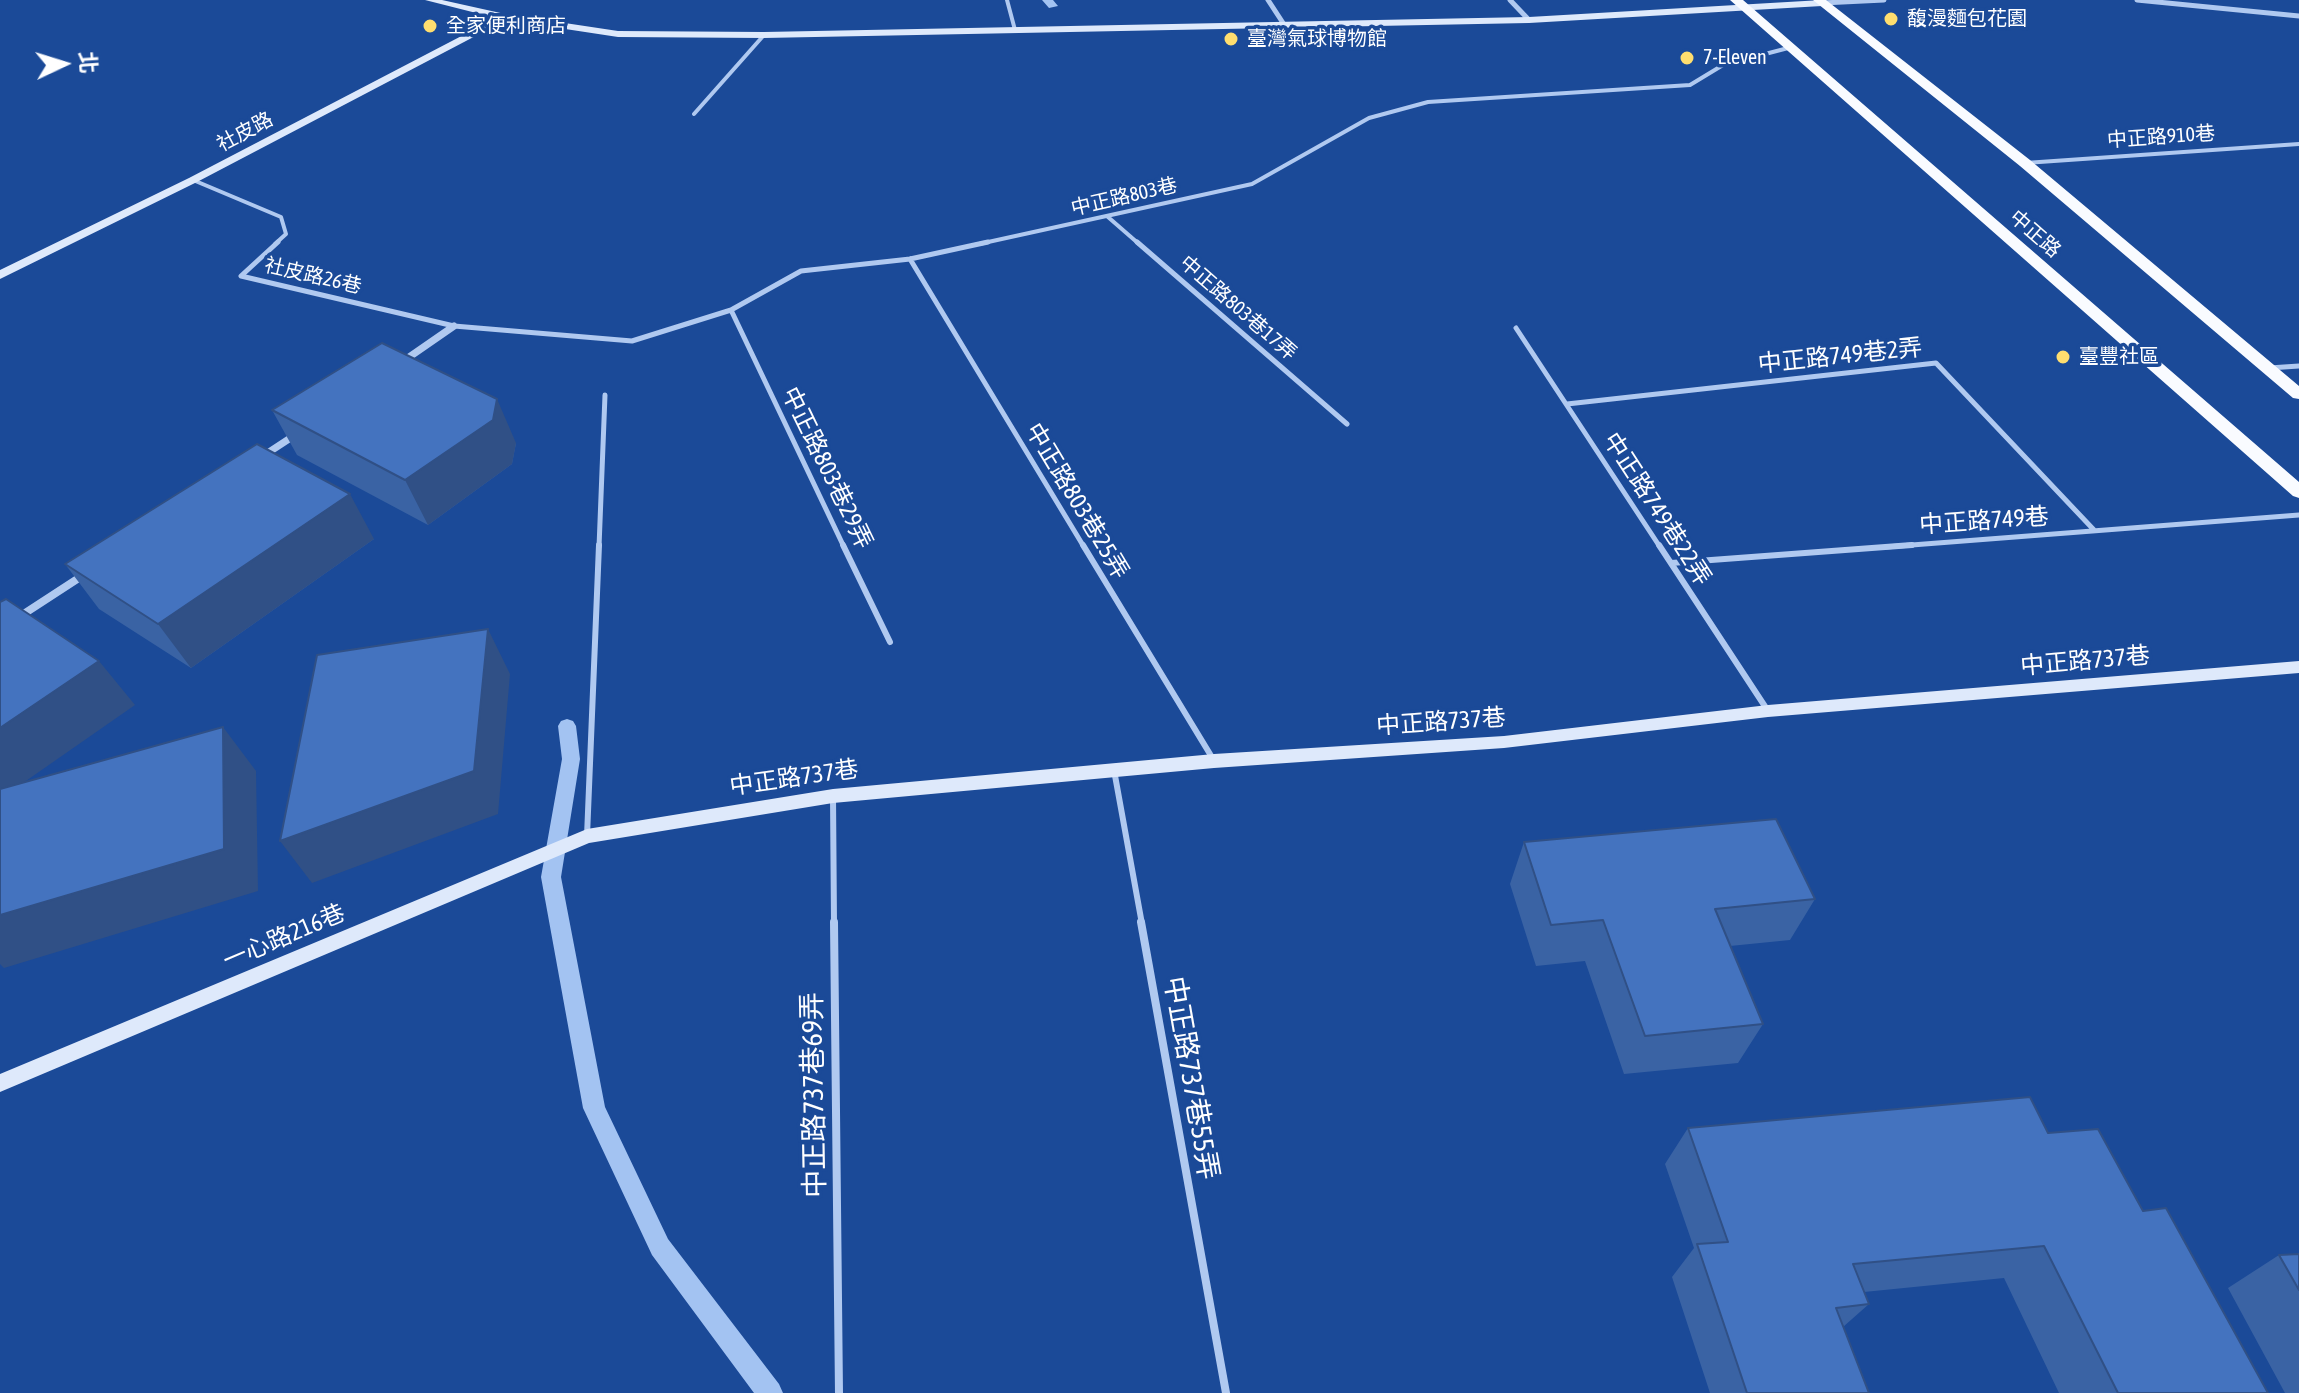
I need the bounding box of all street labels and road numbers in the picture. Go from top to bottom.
street label: 社皮路 [213,107,277,157]
street label: 中正路910巷 [2106,121,2216,153]
street label: 中正路803巷 [1069,173,1179,221]
street label: 中正路 [2004,205,2066,263]
street label: 中正路803巷17弄 [1175,251,1301,365]
street label: 社皮路26巷 [262,253,364,299]
street label: 中正路749巷2弄 [1756,333,1924,379]
street label: 中正路803巷29弄 [775,382,879,554]
street label: 中正路803巷25弄 [1019,418,1135,584]
street label: 中正路749巷22弄 [1597,427,1717,591]
street label: 中正路749巷 [1918,502,2050,540]
street label: 中正路737巷 [2019,641,2151,681]
street label: 中正路737巷 [1375,703,1507,741]
street label: 中正路737巷 [728,755,860,801]
street label: 一心路216巷 [219,898,349,976]
street label: 中正路737巷55弄 [1157,974,1225,1182]
street label: 中正路737巷69弄 [795,992,833,1198]

